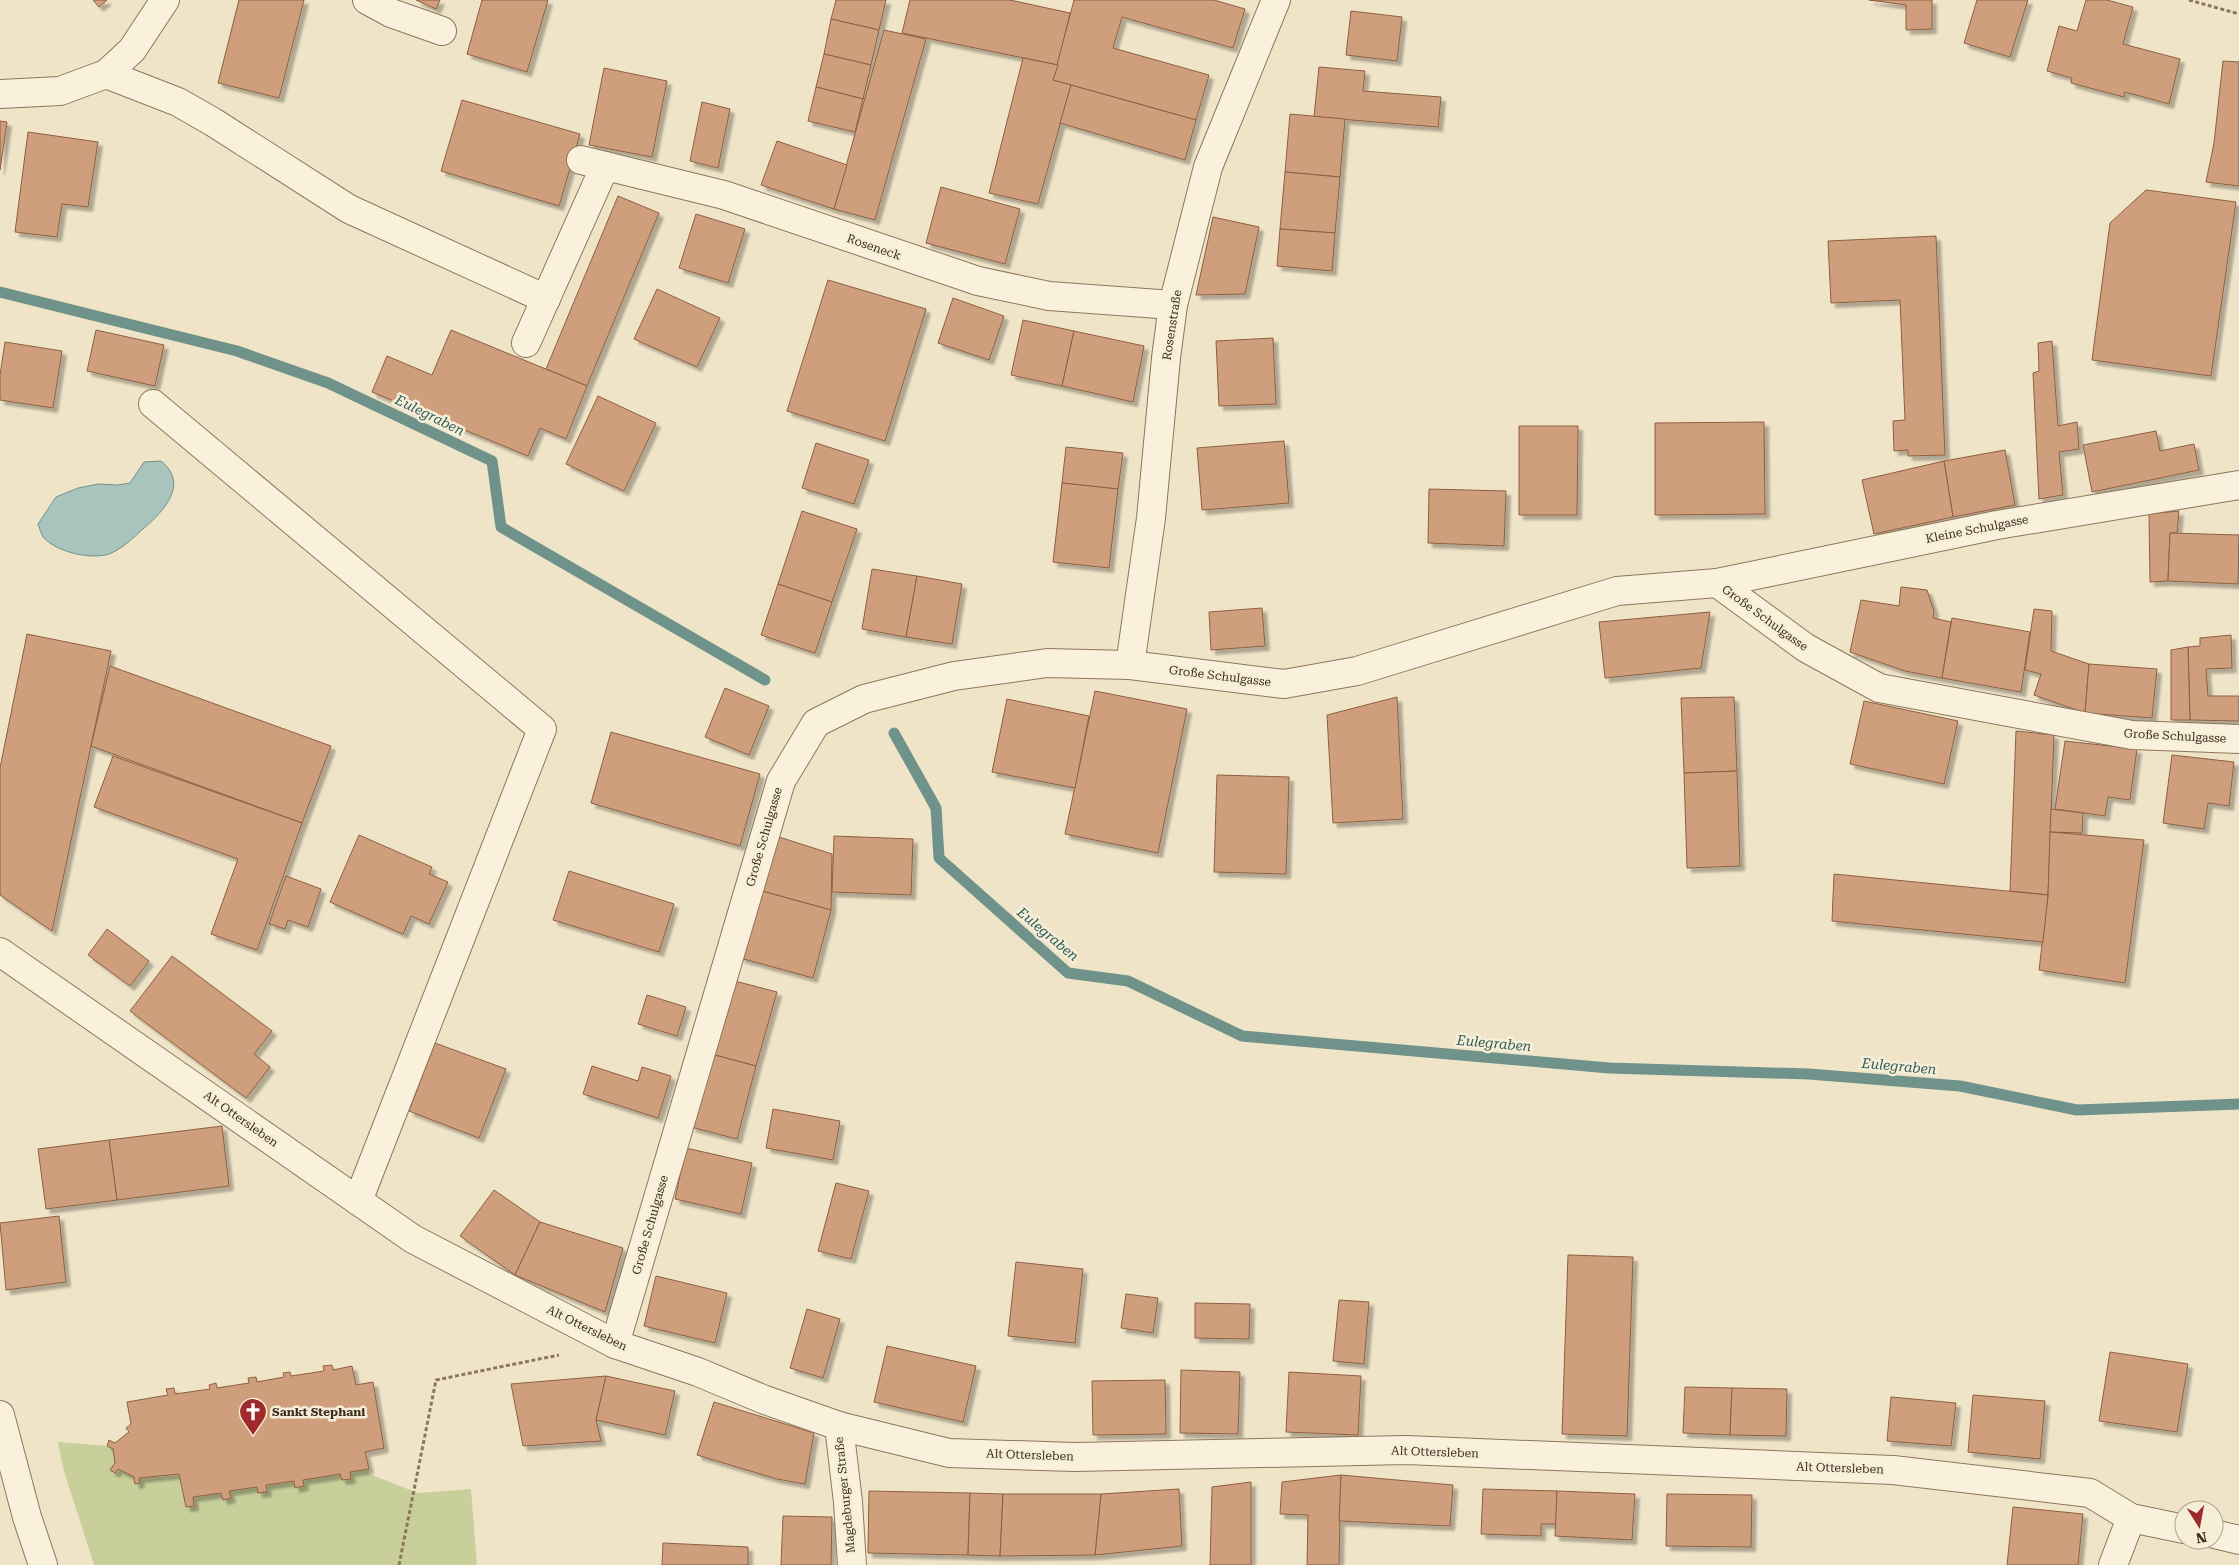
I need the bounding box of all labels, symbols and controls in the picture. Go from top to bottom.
street label: Roseneck [845,231,903,263]
street label: Rosenstraße [1160,288,1185,361]
water label: Eulegraben [392,391,468,439]
street label: Kleine Schulgasse [1924,512,2030,546]
street label: Große Schulgasse [1719,582,1811,654]
street label: Große Schulgasse [1168,663,1272,689]
street label: Große Schulgasse [2123,726,2227,746]
street label: Große Schulgasse [743,785,785,888]
water label: Eulegraben [1013,903,1082,964]
water label: Eulegraben [1455,1032,1532,1054]
water label: Eulegraben [1860,1055,1937,1077]
street label: Alt Ottersleben [201,1088,281,1150]
street label: Große Schulgasse [629,1173,671,1276]
street label: Alt Ottersleben [544,1302,630,1354]
church icon: Sankt Stephani [238,1397,268,1436]
place label: Sankt Stephani [272,1405,365,1419]
street label: Magdeburger Straße [832,1436,858,1554]
street label: Alt Ottersleben [1391,1443,1479,1461]
street label: Alt Ottersleben [986,1446,1074,1464]
street label: Alt Ottersleben [1796,1459,1884,1477]
north arrow [2174,1500,2224,1550]
text: N [2194,1529,2208,1547]

